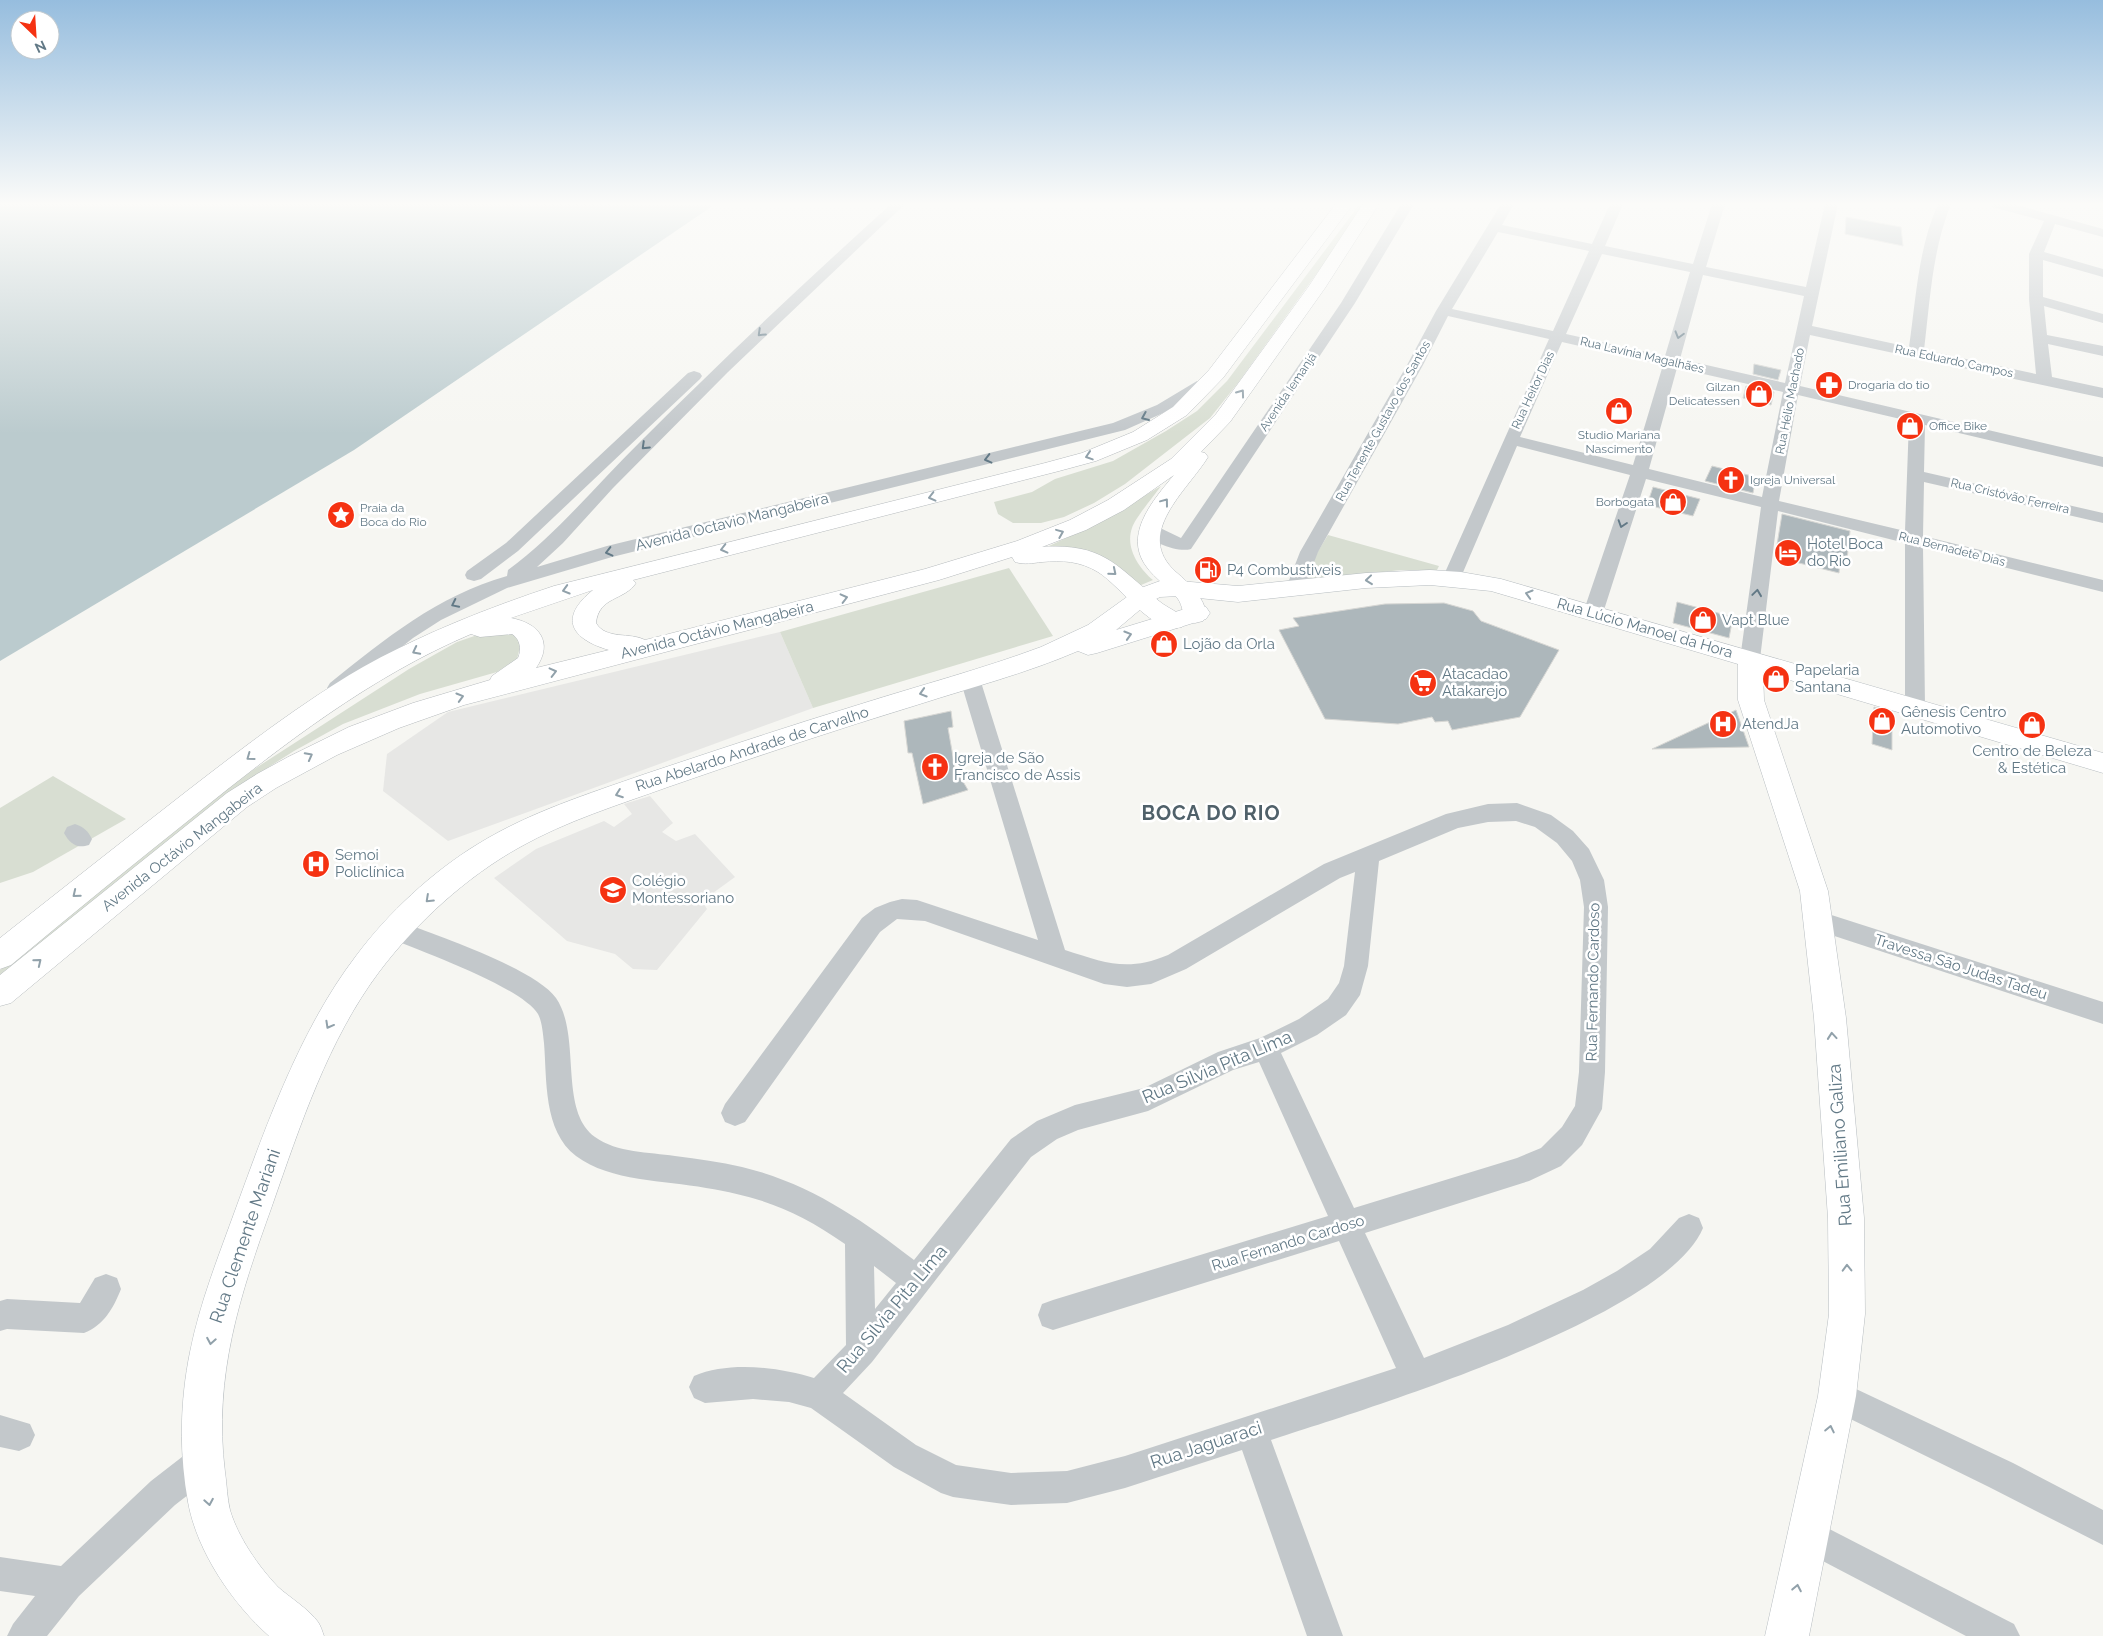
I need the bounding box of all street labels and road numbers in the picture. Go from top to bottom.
street label: Rua Lavínia Magalhães [1579,334,1705,376]
street label: Rua Tenente Gustavo dos Santos [1333,338,1433,504]
street label: Rua Eduardo Campos [1894,342,2015,380]
street label: Rua Hélio Machado [1773,347,1807,455]
street label: Rua Heitor Dias [1509,349,1557,431]
street label: Avenida Iemanjá [1257,350,1319,434]
street label: Rua Cristóvão Ferreira [1949,476,2071,516]
street label: Avenida Octavio Mangabeira [634,489,830,555]
street label: Rua Bernadete Dias [1897,529,2007,569]
street label: Rua Lúcio Manoel da Hora [1555,594,1735,662]
street label: Avenida Octávio Mangabeira [619,597,815,663]
street label: Rua Abelardo Andrade de Carvalho [633,703,871,795]
street label: Avenida Octávio Mangabeira [98,779,266,915]
street label: Rua Fernando Cardoso [1583,902,1603,1061]
street label: Travessa São Judas Tadeu [1872,931,2050,1003]
street label: Rua Silvia Pita Lima [1139,1026,1295,1108]
street label: Rua Emiliano Galiza [1823,1063,1856,1227]
street label: Rua Clemente Mariani [205,1146,284,1326]
street label: Rua Fernando Cardoso [1209,1211,1367,1275]
street label: Rua Silvia Pita Lima [832,1240,951,1377]
street label: Rua Jaguaraci [1147,1417,1264,1472]

